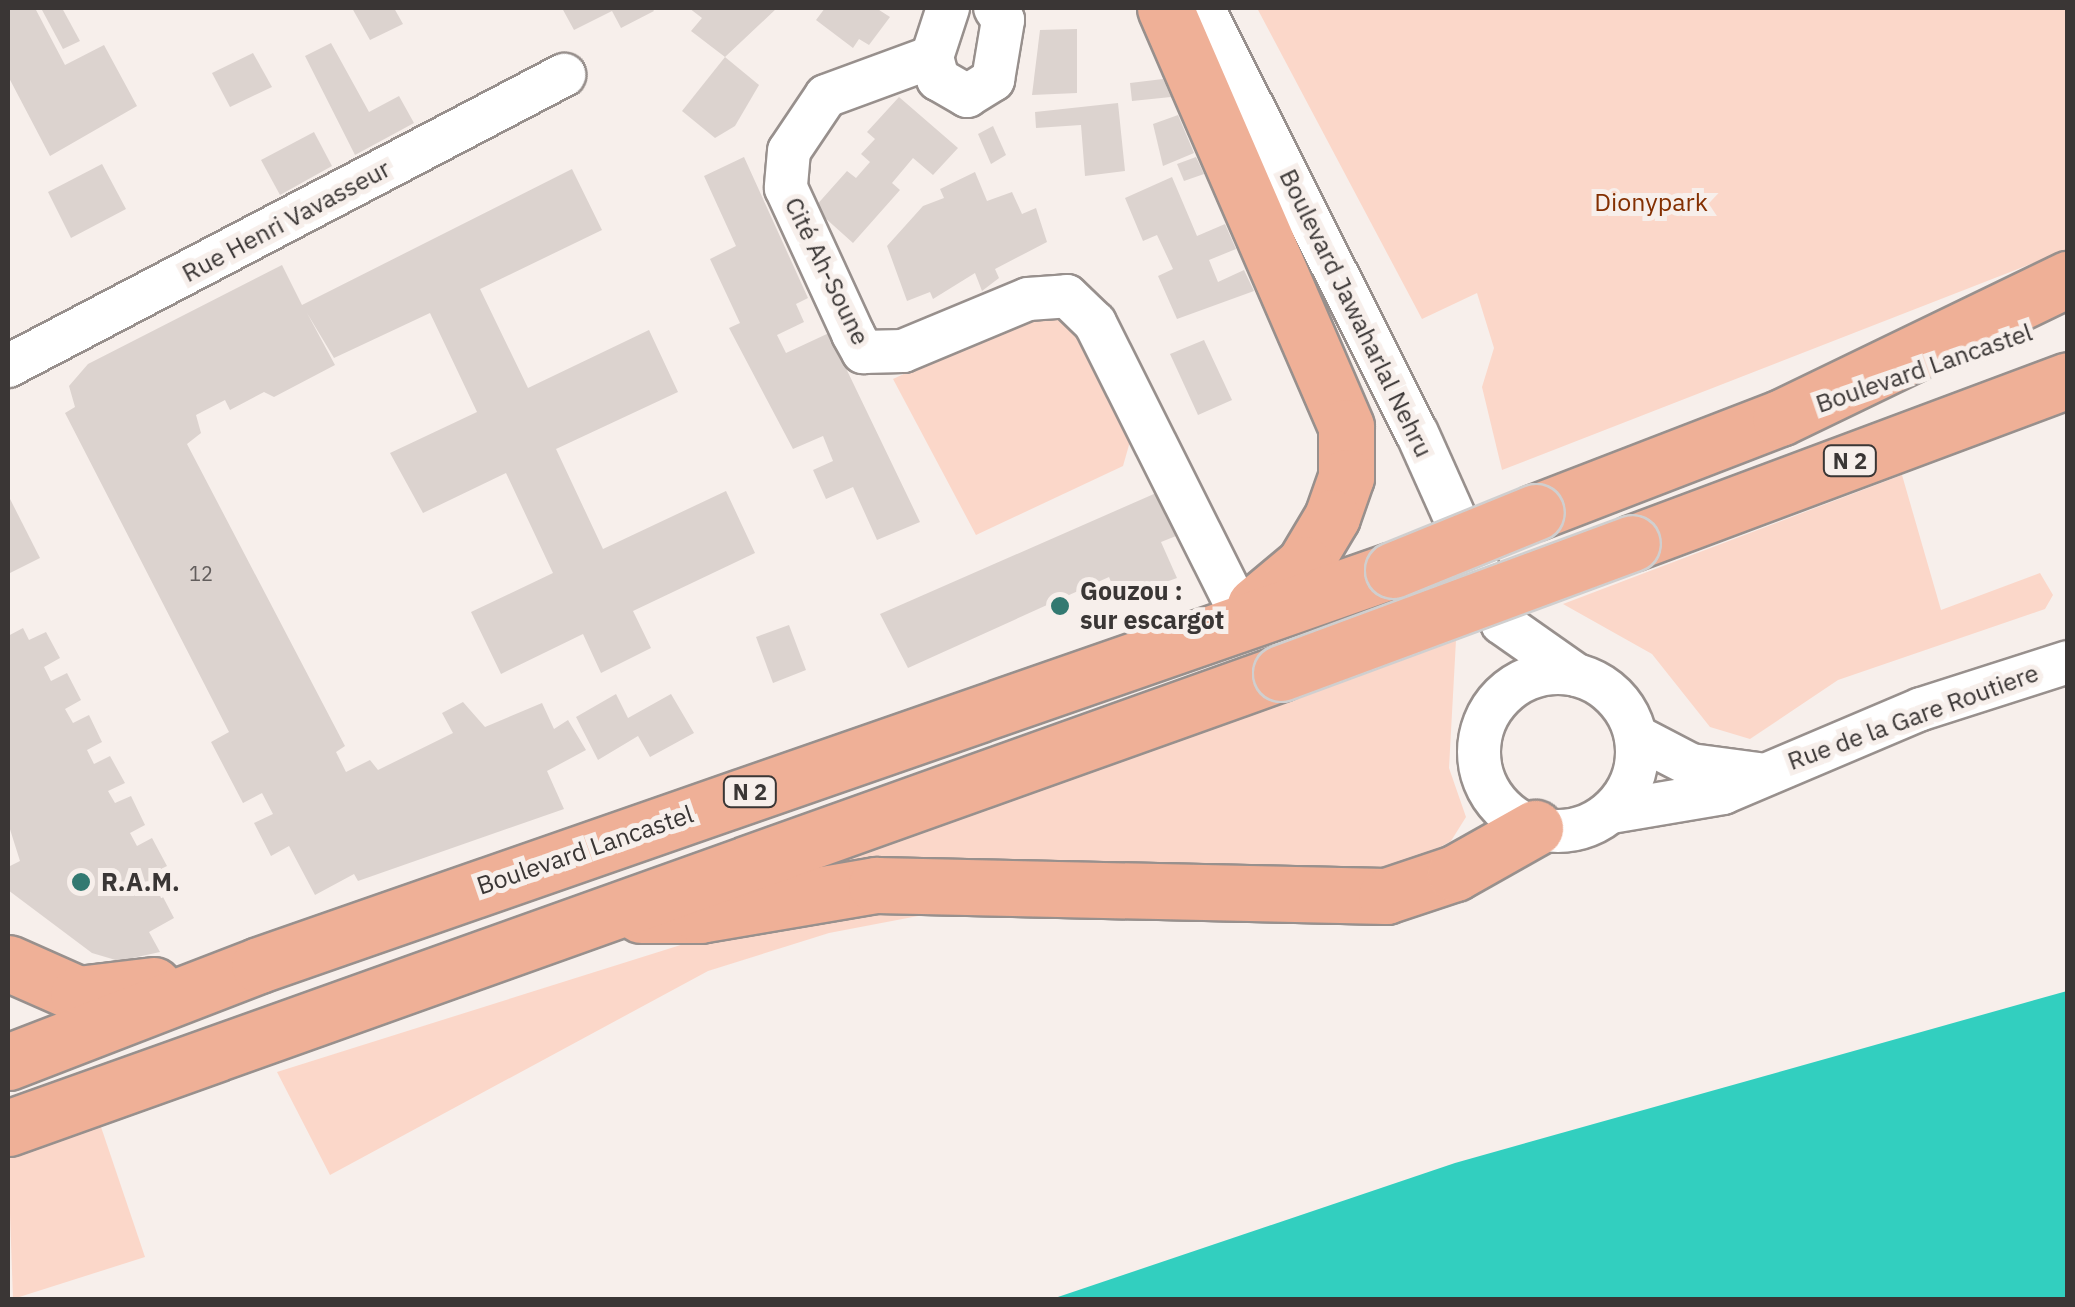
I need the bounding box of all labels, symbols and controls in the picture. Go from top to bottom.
street label: Rue Henri Vavasseur [177,154,395,288]
street label: Boulevard Jawaharlal Nehru [1273,164,1439,462]
park label: Dionypark [1594,187,1708,217]
street label: Cité Ah-Soune [778,192,876,350]
street label: Boulevard Lancastel [1812,317,2036,419]
road number: N 2 [1822,444,1878,478]
house number: 12 [189,561,213,585]
place label: Gouzou : sur escargot [1080,577,1224,636]
marker: Gouzou : sur escargot [1049,595,1071,617]
street label: Rue de la Gare Routiere [1783,658,2043,776]
road number: N 2 [722,775,778,809]
street label: Boulevard Lancastel [473,799,697,901]
place label: R.A.M. [101,867,180,897]
marker: R.A.M. [70,871,92,893]

